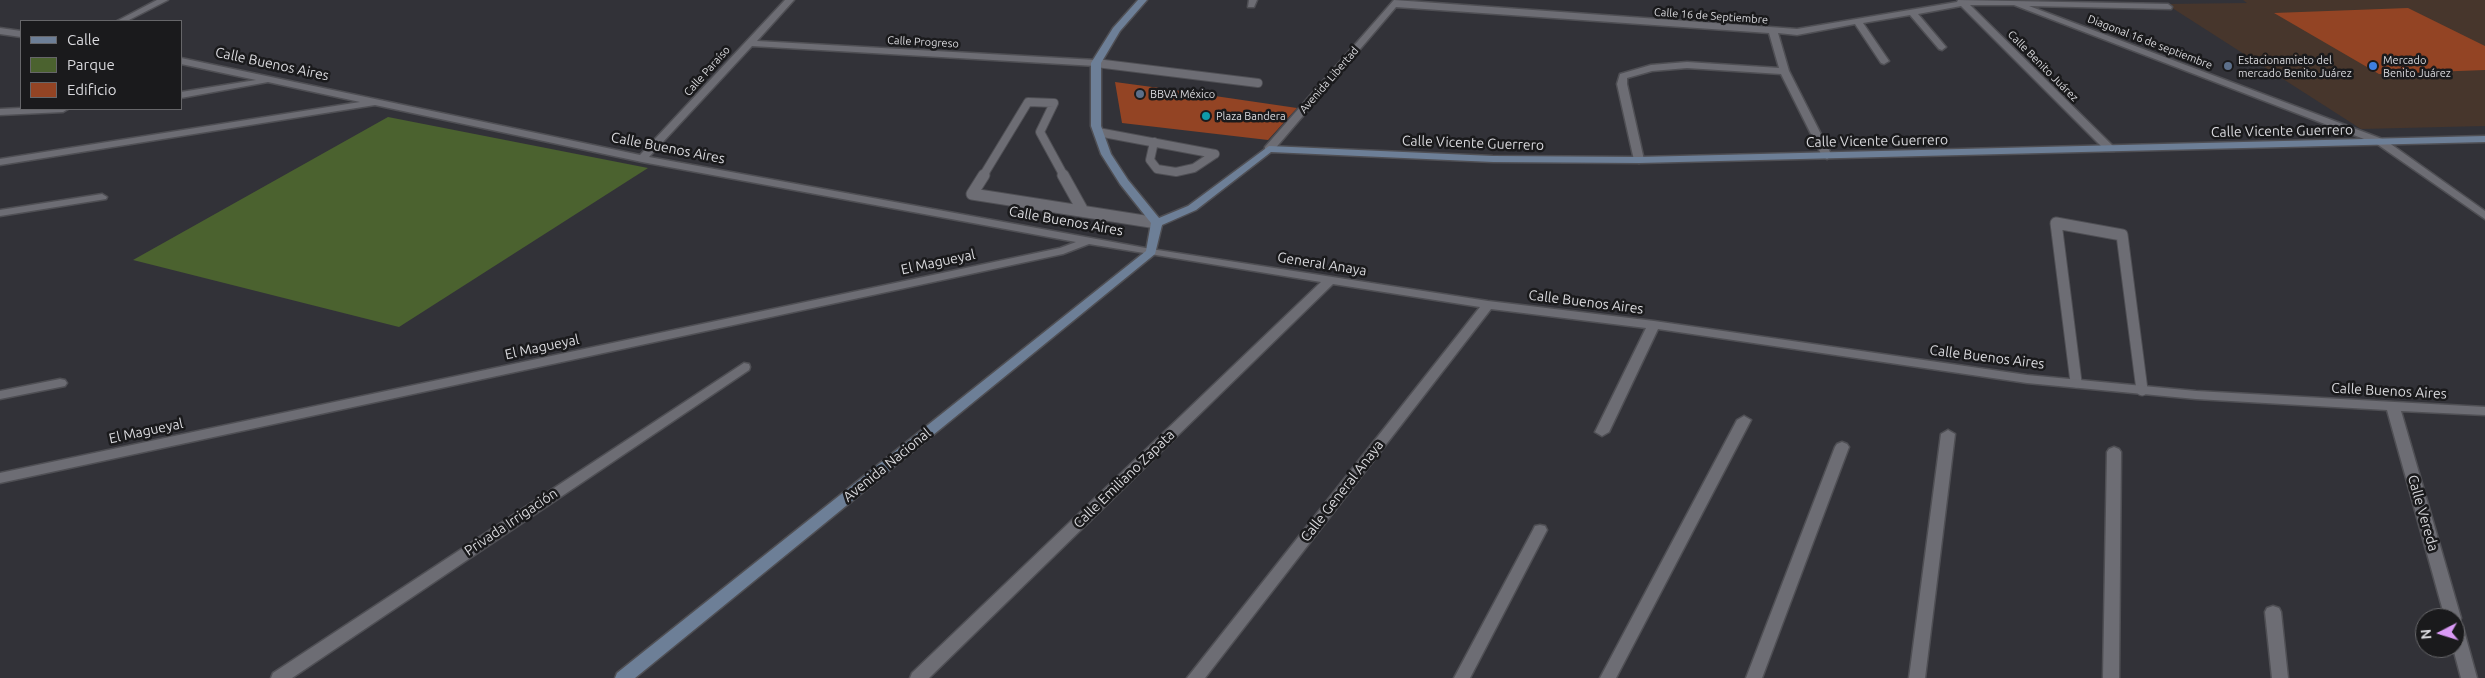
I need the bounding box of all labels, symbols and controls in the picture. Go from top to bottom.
street label: Calle 16 de Septiembre [1654,5,1768,27]
street label: Diagonal 16 de septiembre [2086,12,2214,72]
legend [20,20,182,110]
street label: Calle Benito Juárez [2005,28,2081,104]
text: Calle [67,31,100,48]
street label: Calle Progreso [887,34,959,50]
street label: Calle Paraíso [681,43,733,99]
street label: Calle Buenos Aires [214,44,330,84]
street label: Avenida Libertad [1297,44,1361,116]
place label: Estacionamieto del mercado Benito Juárez [2238,53,2352,79]
place label: Mercado Benito Juárez [2383,53,2451,79]
text: Parque [67,56,115,73]
marker: Estacionamieto del mercado Benito Juárez [2222,60,2234,72]
marker: Mercado Benito Juárez [2367,60,2379,72]
text: Edificio [67,81,116,98]
place label: BBVA México [1150,87,1215,101]
marker: BBVA México [1134,88,1146,100]
place label: Plaza Bandera [1216,109,1286,123]
marker: Plaza Bandera [1200,110,1212,122]
street label: Calle Vicente Guerrero [2211,121,2353,141]
street label: Calle Buenos Aires [610,129,726,167]
street label: Calle Vicente Guerrero [1806,131,1948,151]
street label: Calle Vicente Guerrero [1402,132,1544,154]
street label: Calle Buenos Aires [1008,203,1124,239]
street label: El Magueyal [899,246,977,278]
street label: General Anaya [1276,249,1368,279]
street label: Calle Buenos Aires [1528,287,1644,317]
street label: El Magueyal [503,331,581,363]
street label: Calle Buenos Aires [1929,342,2045,372]
street label: Calle Buenos Aires [2331,380,2447,402]
street label: El Magueyal [107,415,185,447]
street label: Avenida Nacional [840,425,934,505]
street label: Calle Emiliano Zapata [1070,426,1178,532]
street label: Calle General Anaya [1297,437,1387,545]
street label: Calle Vereda [2404,473,2442,553]
street label: Privada Irrigación [461,485,561,559]
north arrow [2415,608,2465,658]
text: N [2418,628,2434,640]

